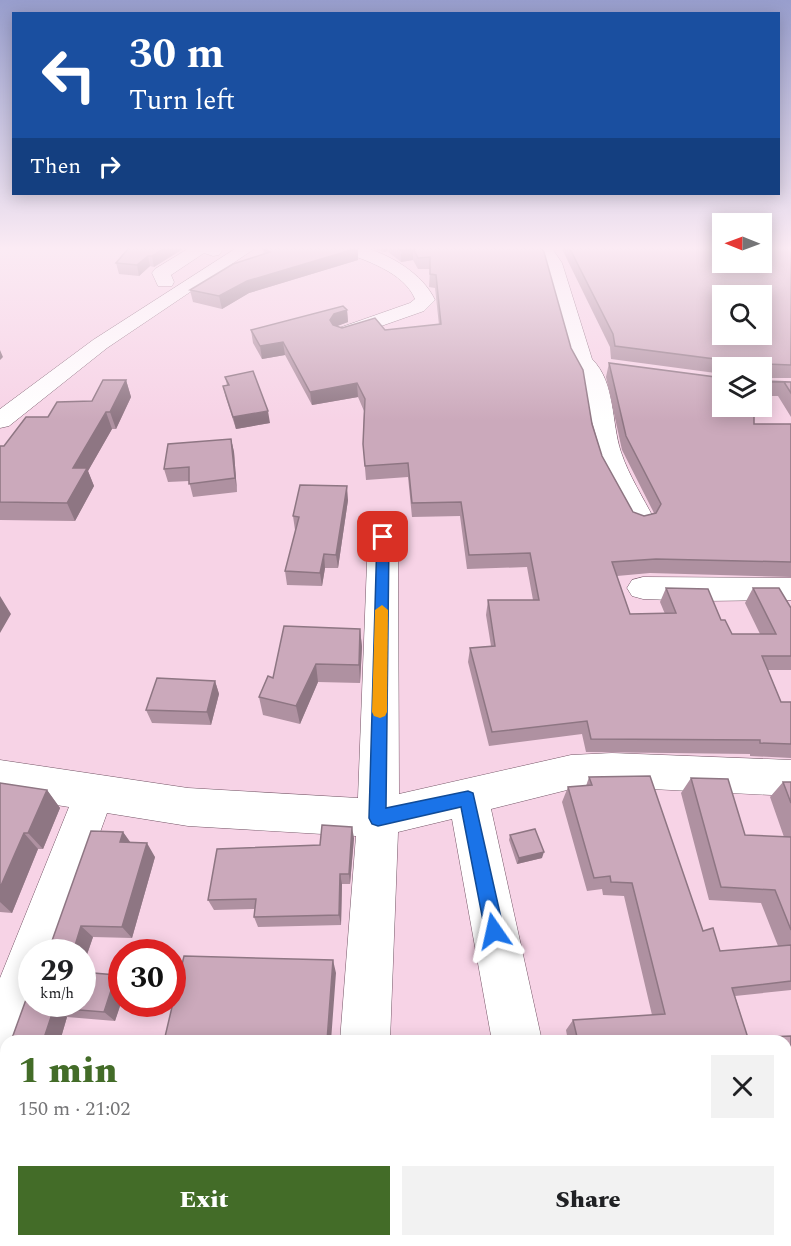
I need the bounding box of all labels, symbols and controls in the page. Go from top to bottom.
text: 30 m [129,23,224,86]
icon: left [30,36,108,114]
text: Turn left [129,80,235,122]
text: Then [30,150,81,183]
icon: right [93,150,126,183]
north arrow [712,213,772,273]
map controls [712,213,772,417]
button: search [712,285,772,345]
button: layers [712,357,772,417]
pin [357,511,408,562]
icon: arrive [366,520,399,553]
position arrow [462,899,526,963]
speed limit sign: 30 [108,939,186,1017]
text: 29 [40,948,74,994]
text: km/h [40,982,74,1005]
text: 1 min [18,1044,118,1099]
button: close [711,1055,774,1118]
text: 150 m · 21:02 [18,1094,130,1124]
button: Exit [18,1166,390,1235]
button: Share [402,1166,774,1235]

